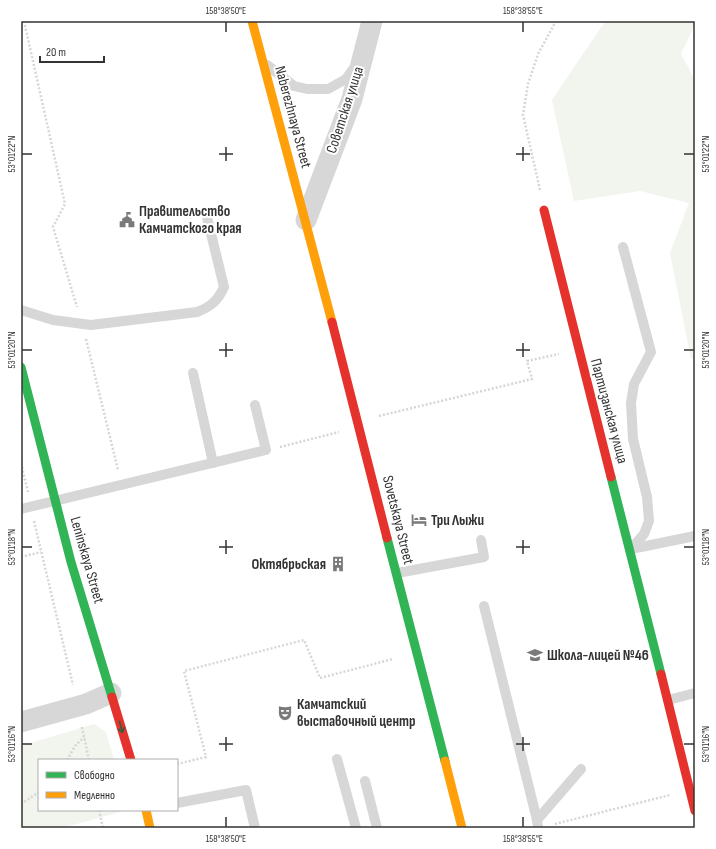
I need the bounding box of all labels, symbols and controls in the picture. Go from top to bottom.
text: 158°38'50"E [206,5,246,17]
text: 158°38'55"E [503,5,543,17]
scale bar [40,38,104,64]
text: 20 m [46,45,66,60]
street label: Naberezhnaya Street [270,64,316,171]
street label: Советская улица [322,64,368,156]
text: 53°01'22"N [6,136,18,172]
text: 53°01'22"N [700,136,712,172]
place label: Правительство Камчатского края [139,202,242,238]
public building icon: Правительство Камчатского края [118,211,136,229]
text: 53°01'20"N [6,331,18,369]
text: 53°01'20"N [700,331,712,369]
street label: Партизанская улица [586,356,632,466]
street label: Sovetskaya Street [378,474,418,567]
hotel icon: Три Лыжи [410,511,428,529]
place label: Три Лыжи [431,511,484,530]
street label: Leninskaya Street [66,515,109,606]
text: 53°01'18"N [6,529,18,565]
text: 53°01'18"N [700,529,712,565]
place label: Октябрьская [251,555,326,574]
building icon: Октябрьская [329,555,347,573]
school or university icon: Школа-лицей №46 [526,646,544,664]
place label: Школа-лицей №46 [547,646,649,665]
place label: Камчатский выставочный центр [297,695,415,731]
theatre icon: Камчатский выставочный центр [276,704,294,722]
one-way arrow [118,720,125,733]
text: 53°01'16"N [6,726,18,762]
text: 53°01'16"N [700,726,712,762]
legend [38,759,178,811]
text: Свободно [74,768,115,783]
text: Медленно [74,788,115,803]
text: 158°38'50"E [206,833,246,845]
text: 158°38'55"E [503,833,543,845]

